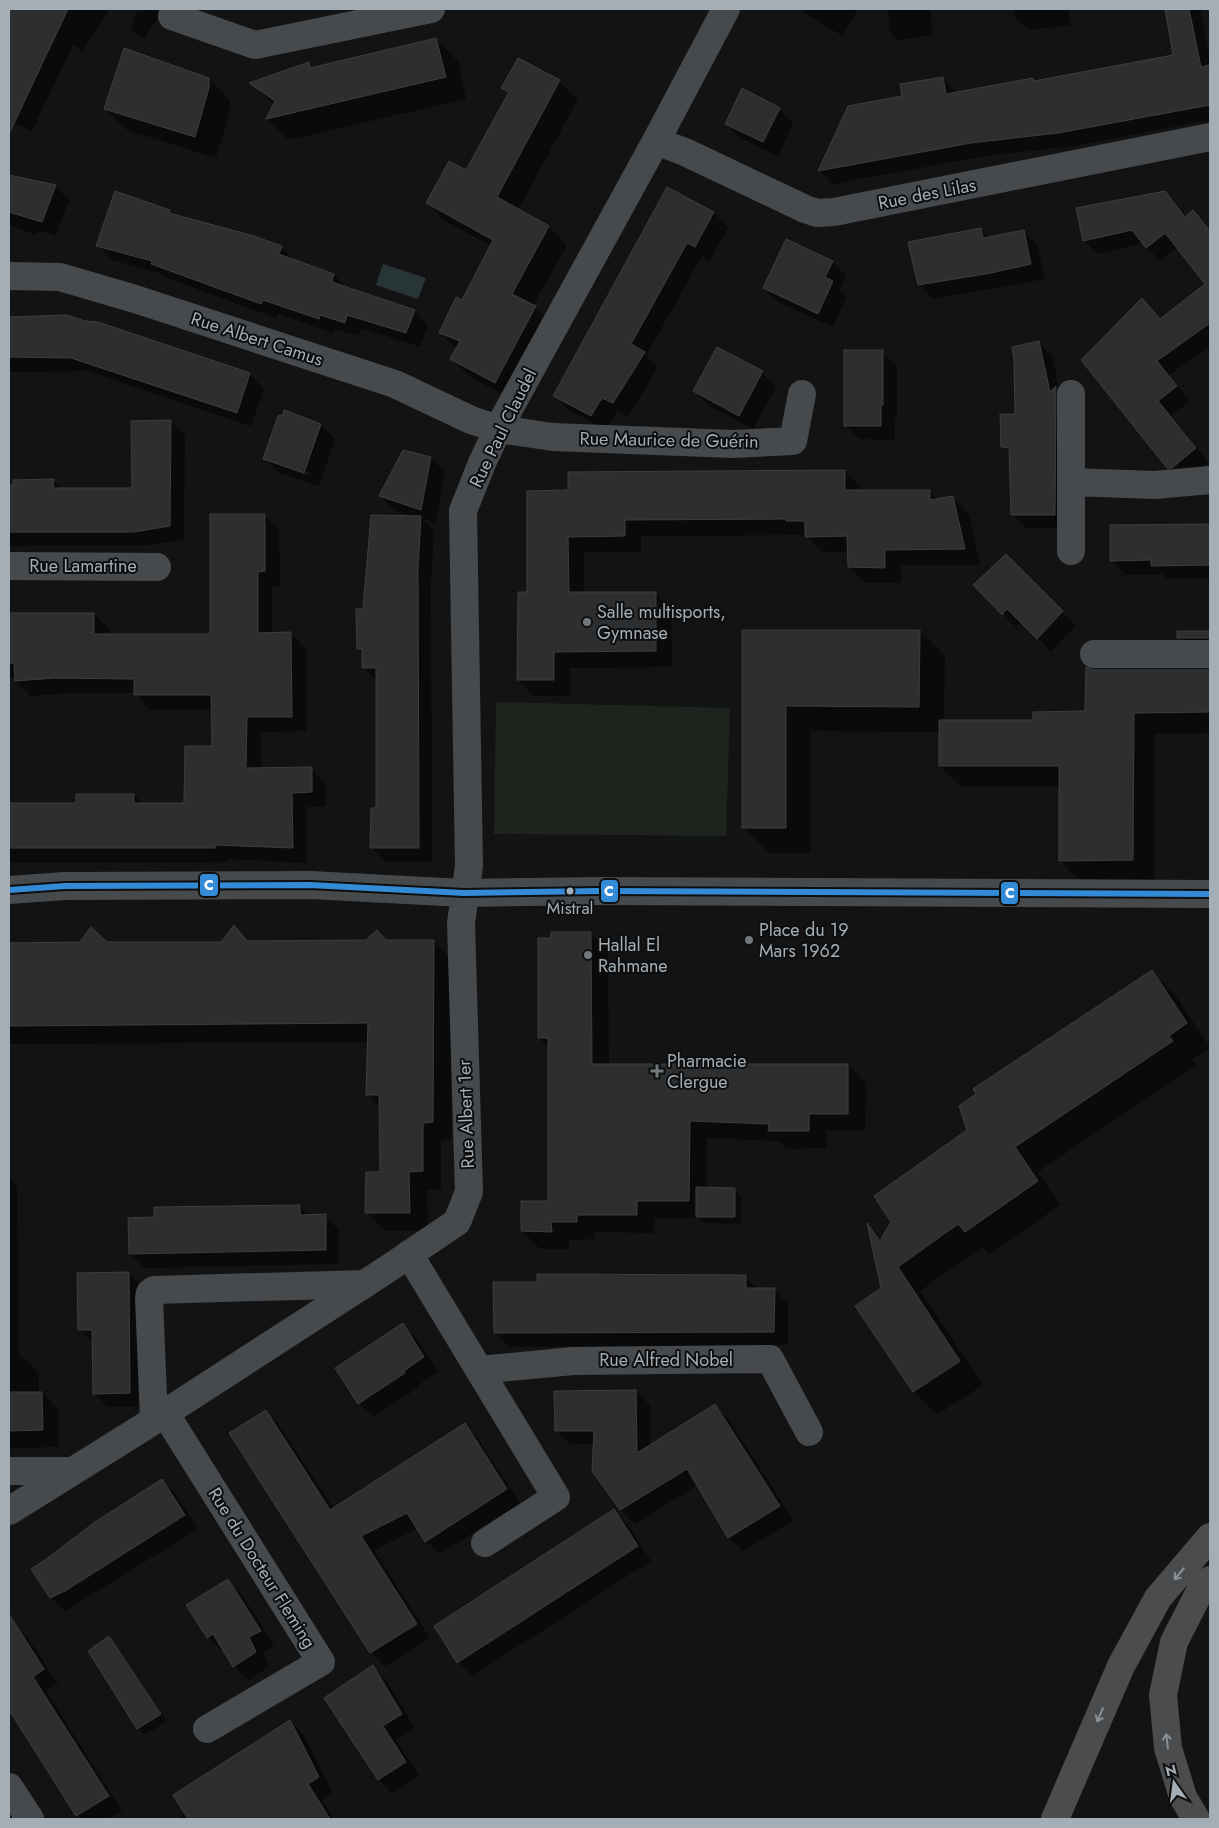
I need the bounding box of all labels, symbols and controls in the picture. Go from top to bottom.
street label: Rue des Lilas [876,172,978,216]
street label: Rue Albert Camus [188,305,326,373]
street label: Rue Paul Claudel [463,364,543,492]
street label: Rue Maurice de Guérin [579,425,759,455]
street label: Rue Lamartine [29,553,137,579]
place label: Salle multisports, Gymnase [597,599,726,646]
marker: Salle multisports, Gymnase [581,616,593,628]
line badge: C [199,873,219,897]
text: C [204,875,214,895]
line badge: C [600,879,619,903]
text: C [604,881,614,901]
line badge: C [1000,881,1019,905]
text: C [1005,883,1015,903]
marker: Mistral [565,886,575,896]
place label: Mistral [546,896,594,920]
place label: Place du 19 Mars 1962 [759,917,849,964]
place label: Hallal El Rahmane [598,932,668,979]
marker: Place du 19 Mars 1962 [743,934,755,946]
marker: Hallal El Rahmane [582,949,594,961]
place label: Pharmacie Clergue [667,1048,746,1095]
street label: Rue Albert 1er [451,1058,481,1169]
marker: Pharmacie Clergue [651,1065,663,1077]
street label: Rue Alfred Nobel [599,1347,733,1373]
street label: Rue du Docteur Fleming [202,1482,322,1654]
one-way arrow [1173,1567,1184,1580]
one-way arrow [1095,1707,1105,1722]
one-way arrow [1162,1734,1172,1750]
north arrow [1149,1758,1199,1808]
text: N [1163,1759,1179,1781]

